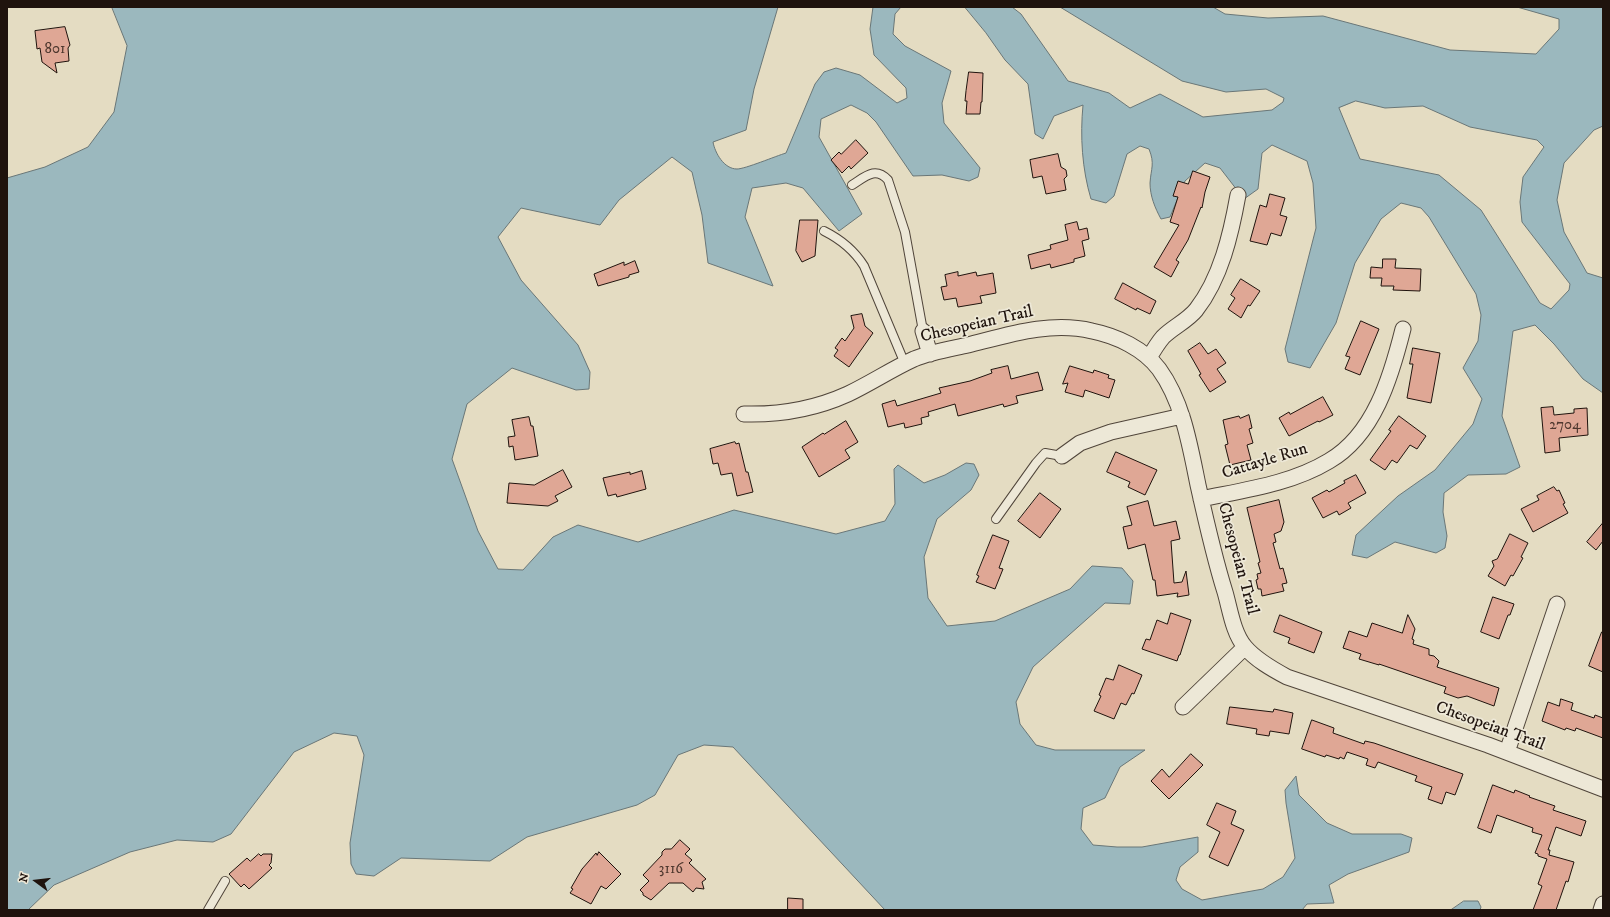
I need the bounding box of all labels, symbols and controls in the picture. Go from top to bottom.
house number: 801 [44,41,66,59]
street label: Chesopeian Trail [919,302,1035,348]
house number: 2704 [1549,417,1581,435]
street label: Cattayle Run [1220,439,1310,485]
street label: Chesopeian Trail [1212,501,1262,617]
street label: Chesopeian Trail [1432,698,1548,756]
north arrow [16,861,56,901]
house number: 3116 [659,861,683,879]
text: N [16,872,32,884]

